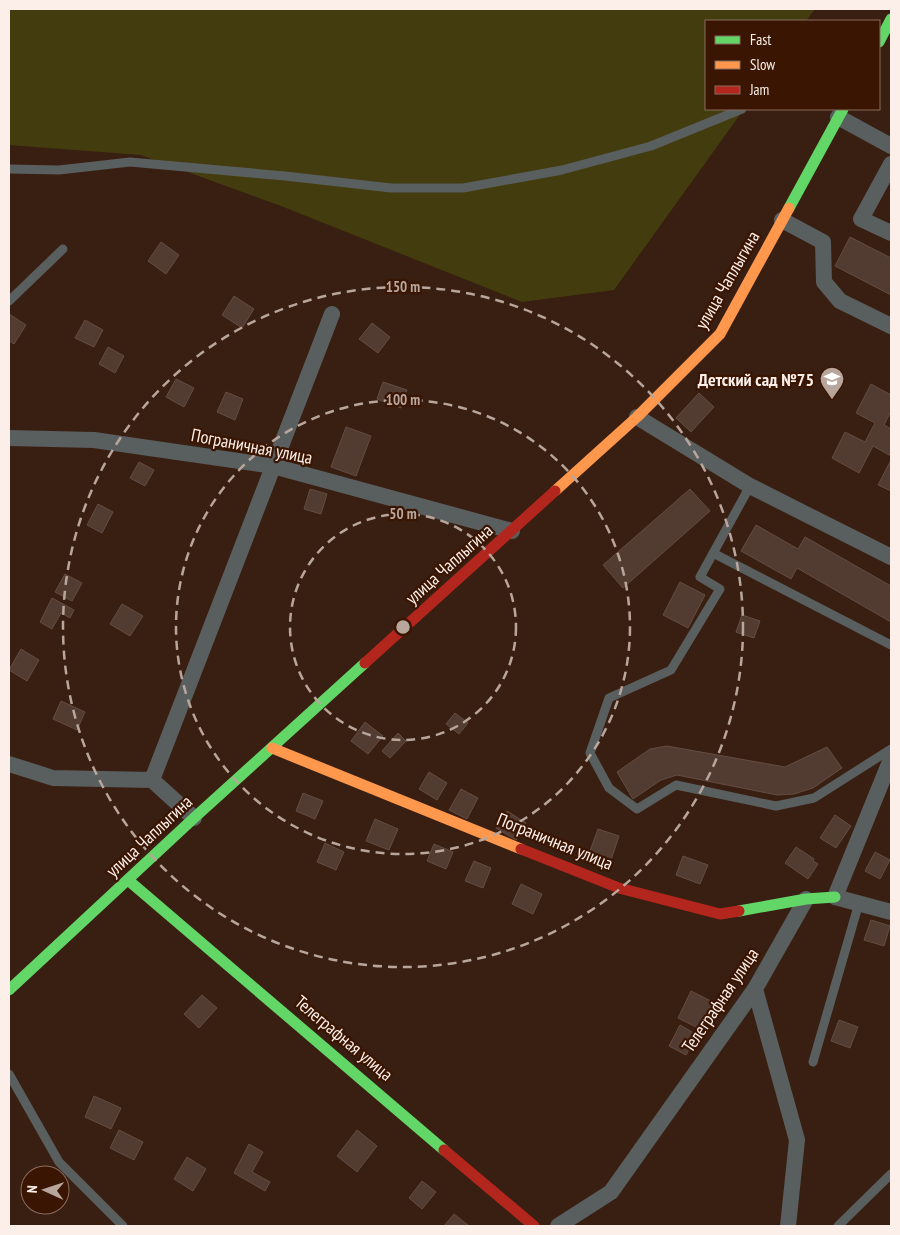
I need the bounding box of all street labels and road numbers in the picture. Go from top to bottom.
street label: улица Чаплыгина [690,227,764,333]
street label: Пограничная улица [189,423,315,469]
street label: улица Чаплыгина [401,519,497,609]
street label: улица Чаплыгина [101,790,197,882]
street label: Пограничная улица [494,807,616,875]
street label: Телеграфная улица [677,943,763,1057]
street label: Телеграфная улица [290,990,398,1086]

